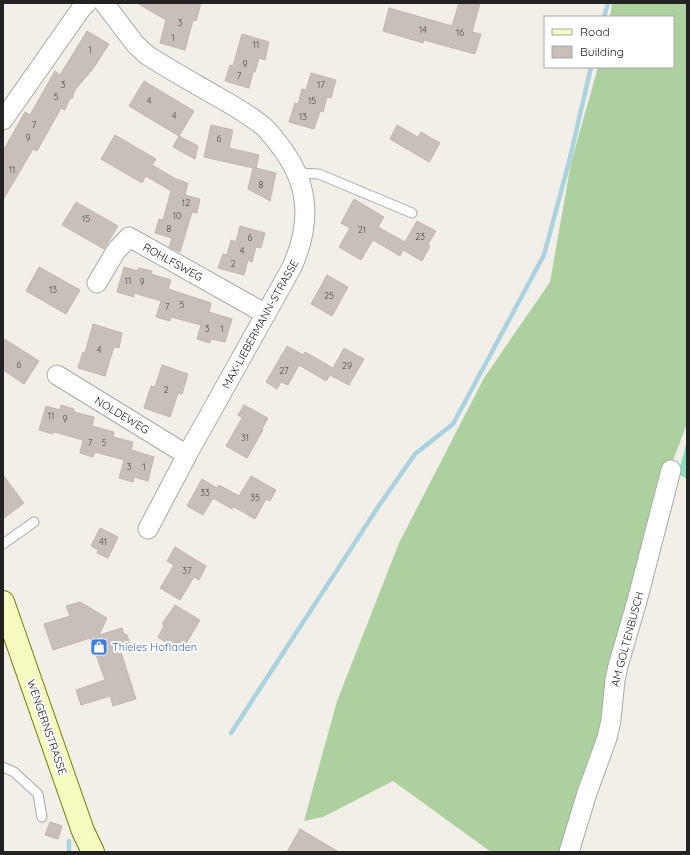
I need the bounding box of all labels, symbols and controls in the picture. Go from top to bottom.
legend [544,16,674,68]
house number: 3 [178,17,183,28]
house number: 14 [419,24,427,35]
text: Road [580,24,610,39]
house number: 16 [456,27,464,38]
house number: 1 [171,32,175,43]
house number: 11 [253,39,259,50]
house number: 1 [88,44,92,55]
text: Building [580,44,624,59]
house number: 9 [242,58,248,69]
house number: 7 [237,70,242,81]
house number: 3 [61,79,66,90]
house number: 17 [317,79,325,90]
house number: 5 [54,91,59,102]
house number: 4 [147,95,152,106]
house number: 15 [308,95,316,106]
house number: 4 [172,110,177,121]
house number: 13 [299,111,307,122]
house number: 7 [32,119,37,130]
house number: 9 [25,132,31,143]
house number: 6 [217,133,222,144]
house number: 11 [9,164,15,175]
house number: 8 [259,179,264,190]
house number: 12 [182,197,190,208]
house number: 10 [173,210,181,221]
house number: 15 [82,213,90,224]
house number: 8 [167,223,172,234]
house number: 21 [358,224,366,235]
house number: 23 [415,231,425,242]
house number: 6 [248,232,253,243]
street label: ROHLFSWEG [141,240,205,284]
house number: 4 [240,245,245,256]
street label: MAX-LIEBERMANN-STRASSE [219,257,301,391]
house number: 2 [231,258,236,269]
house number: 11 [125,275,131,286]
house number: 9 [139,276,145,287]
house number: 13 [49,284,57,295]
house number: 25 [324,290,334,301]
house number: 5 [180,299,185,310]
house number: 7 [165,301,170,312]
house number: 3 [205,323,210,334]
house number: 1 [220,323,224,334]
house number: 4 [97,344,102,355]
house number: 6 [17,359,22,370]
house number: 29 [342,360,352,371]
house number: 27 [279,365,289,376]
house number: 2 [164,384,169,395]
street label: NOLDEWEG [92,393,152,437]
house number: 11 [48,410,54,421]
house number: 9 [62,413,68,424]
house number: 31 [241,432,249,443]
house number: 7 [88,437,93,448]
house number: 5 [102,437,107,448]
house number: 3 [127,461,132,472]
house number: 1 [142,461,146,472]
house number: 33 [200,487,210,498]
house number: 35 [250,492,260,503]
house number: 41 [99,536,107,547]
house number: 37 [182,565,192,576]
street label: AM GOLTENBUSCH [608,590,646,688]
shop icon: Thieles Hofladen [89,637,109,657]
place label: Thieles Hofladen [112,640,197,654]
street label: WENGERNSTRASSE [24,677,70,777]

